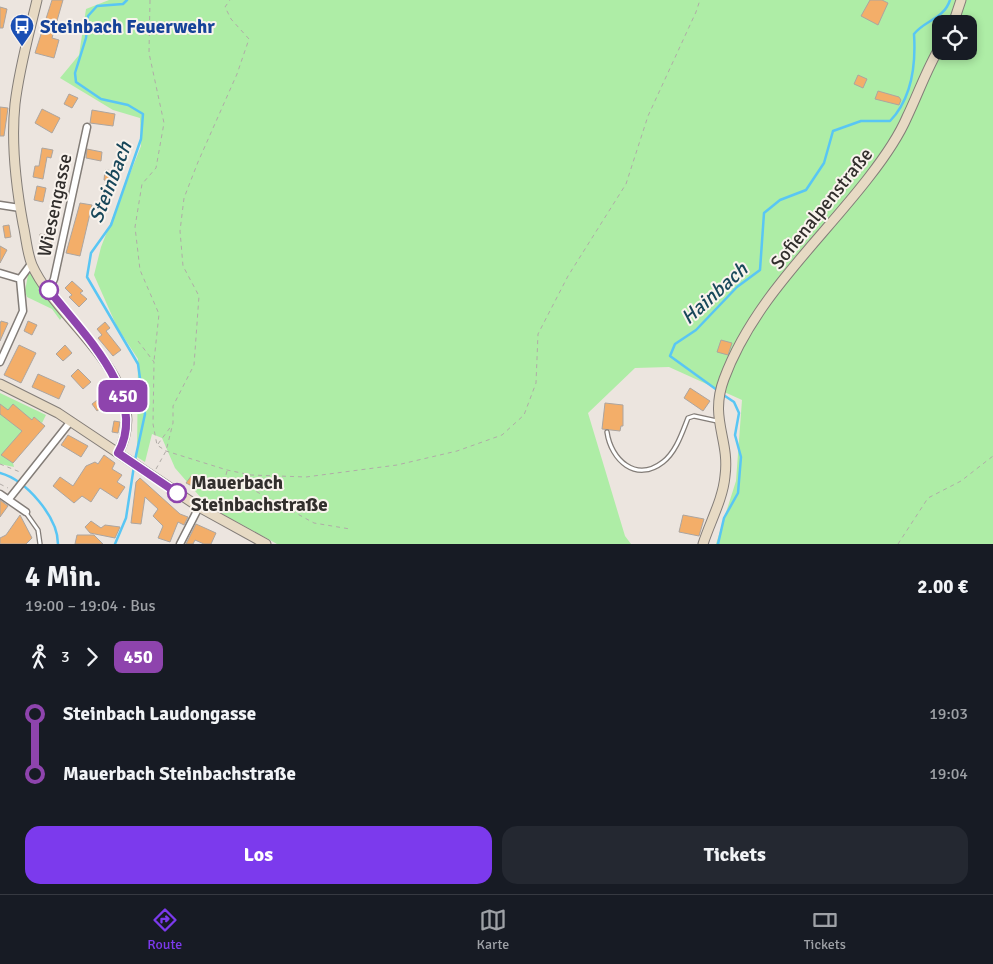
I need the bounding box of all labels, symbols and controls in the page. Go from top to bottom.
bus stop icon: Steinbach Feuerwehr [9,13,35,47]
place label: Steinbach Feuerwehr [40,15,215,39]
map controls [932,15,977,60]
button: locate [932,15,977,60]
water label: Steinbach [84,137,138,226]
street label: Sofienalpenstraße [765,143,878,274]
street label: Wiesengasse [32,151,78,259]
water label: Hainbach [676,256,754,330]
unlabelled marker [39,280,59,300]
line badge: 450 [94,380,152,412]
text: 450 [108,385,138,407]
place label: Mauerbach Steinbachstraße [191,471,328,517]
marker: Mauerbach Steinbachstraße [167,483,187,503]
text: 4 Min. [25,560,101,594]
text: 2.00 € [917,575,968,599]
text: 19:00 – 19:04 · Bus [25,596,156,616]
icon: walk [25,643,53,671]
icon: forward [78,643,106,671]
text: 450 [124,646,153,668]
text: 3 [61,647,70,667]
text: Steinbach Laudongasse [63,702,256,726]
text: 19:03 [929,704,968,724]
text: Mauerbach Steinbachstraße [63,762,296,786]
text: 19:04 [929,764,968,784]
button: Los [25,826,492,884]
button: Tickets [502,826,968,884]
tab: Route [147,906,182,953]
tab: Karte [477,906,509,953]
tab: Tickets [804,906,846,953]

